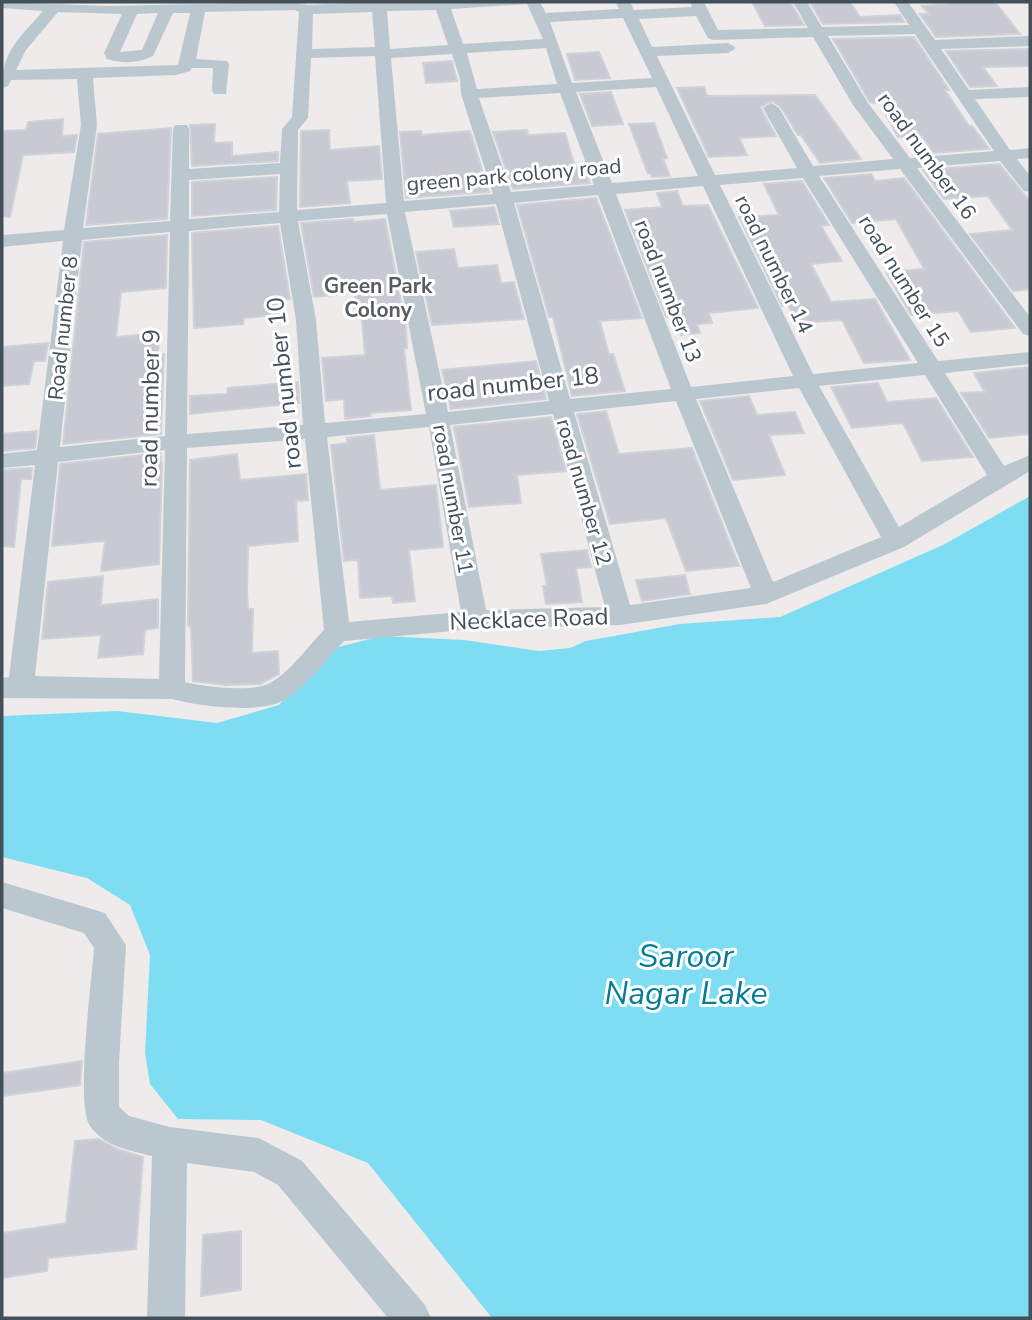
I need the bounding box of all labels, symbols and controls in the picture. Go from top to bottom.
street label: road number 16 [871,87,983,225]
street label: green park colony road [405,152,623,198]
street label: road number 14 [728,190,820,338]
street label: road number 15 [852,210,956,352]
street label: road number 13 [628,215,708,367]
street label: Road number 8 [42,254,84,402]
district label: Green Park Colony [324,272,433,324]
street label: road number 10 [259,295,309,471]
street label: road number 9 [133,329,167,487]
street label: road number 18 [425,359,601,409]
street label: road number 12 [550,416,618,568]
street label: road number 11 [426,422,480,576]
street label: Necklace Road [449,600,609,638]
water label: Saroor Nagar Lake [605,935,767,1015]

